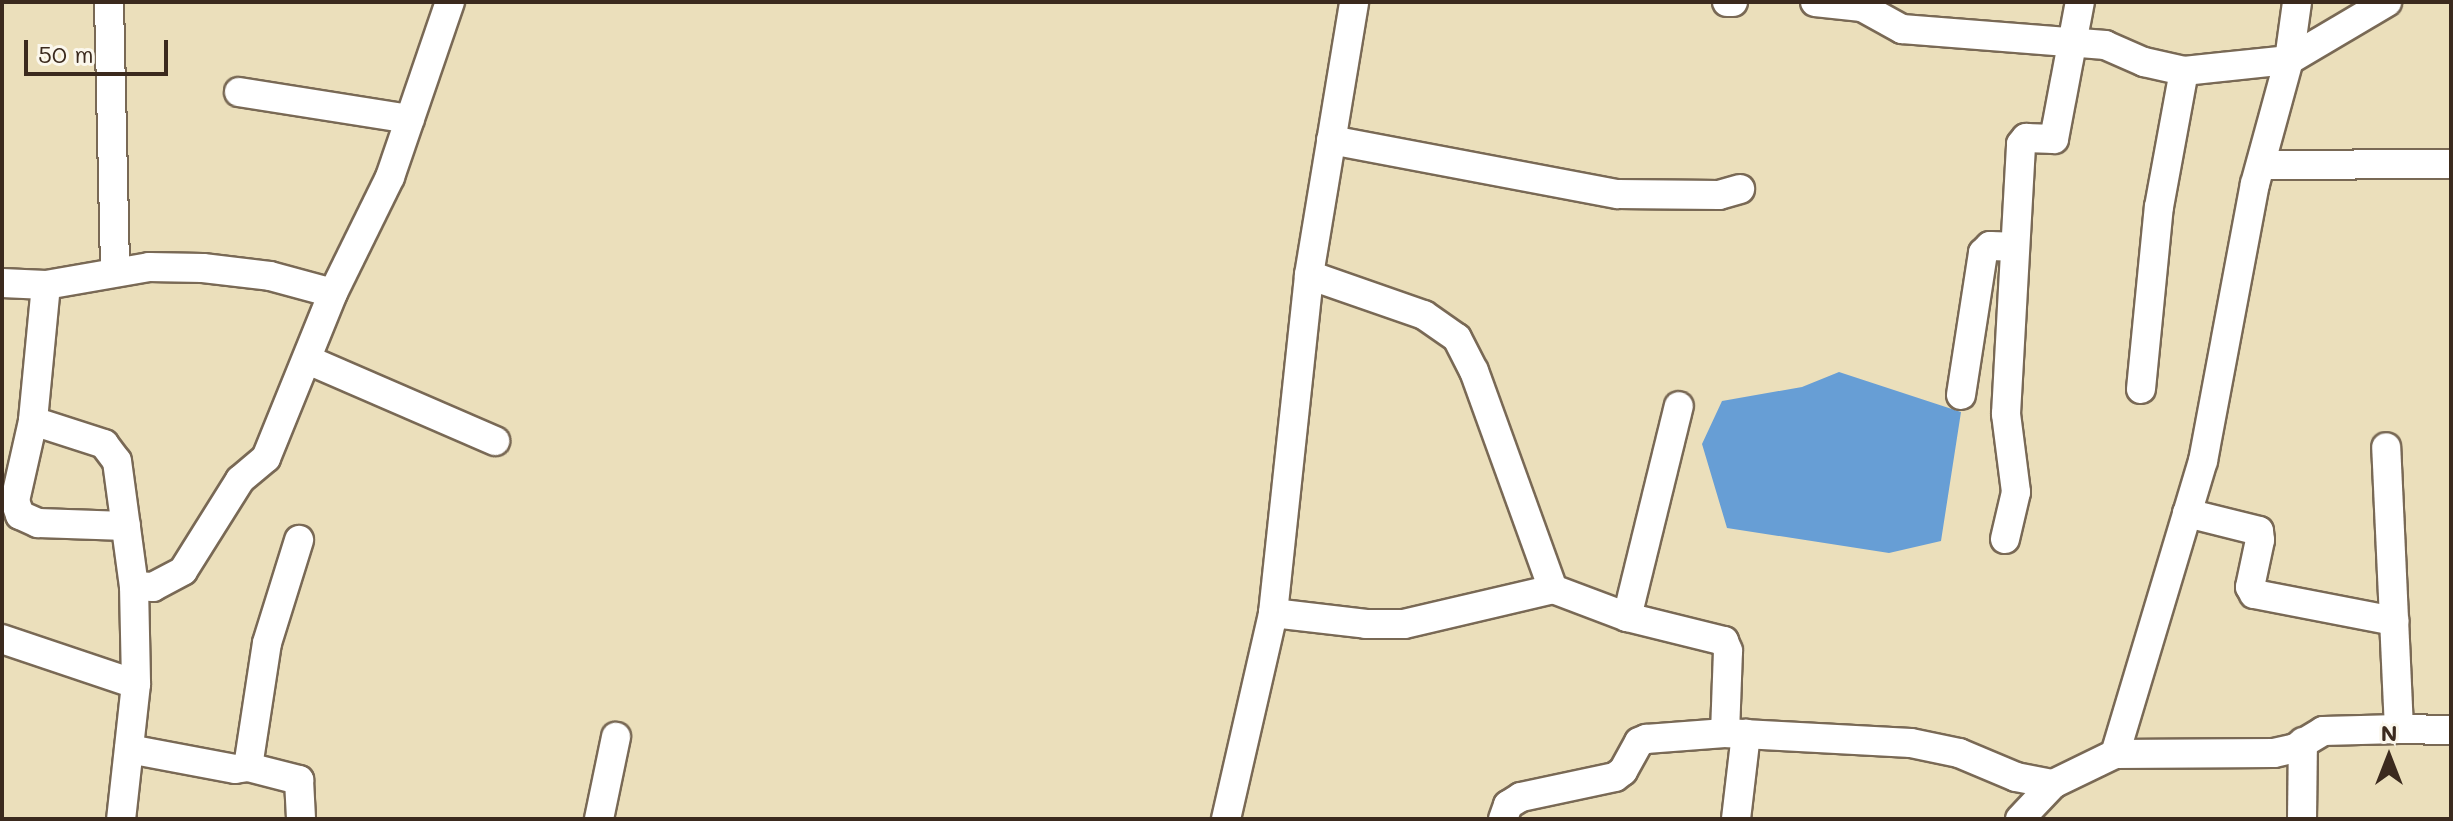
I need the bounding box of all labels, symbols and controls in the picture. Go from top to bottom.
scale bar [28,24,172,74]
text: 50 m [38,38,94,69]
north arrow [2349,717,2429,797]
text: N [2381,718,2397,747]

